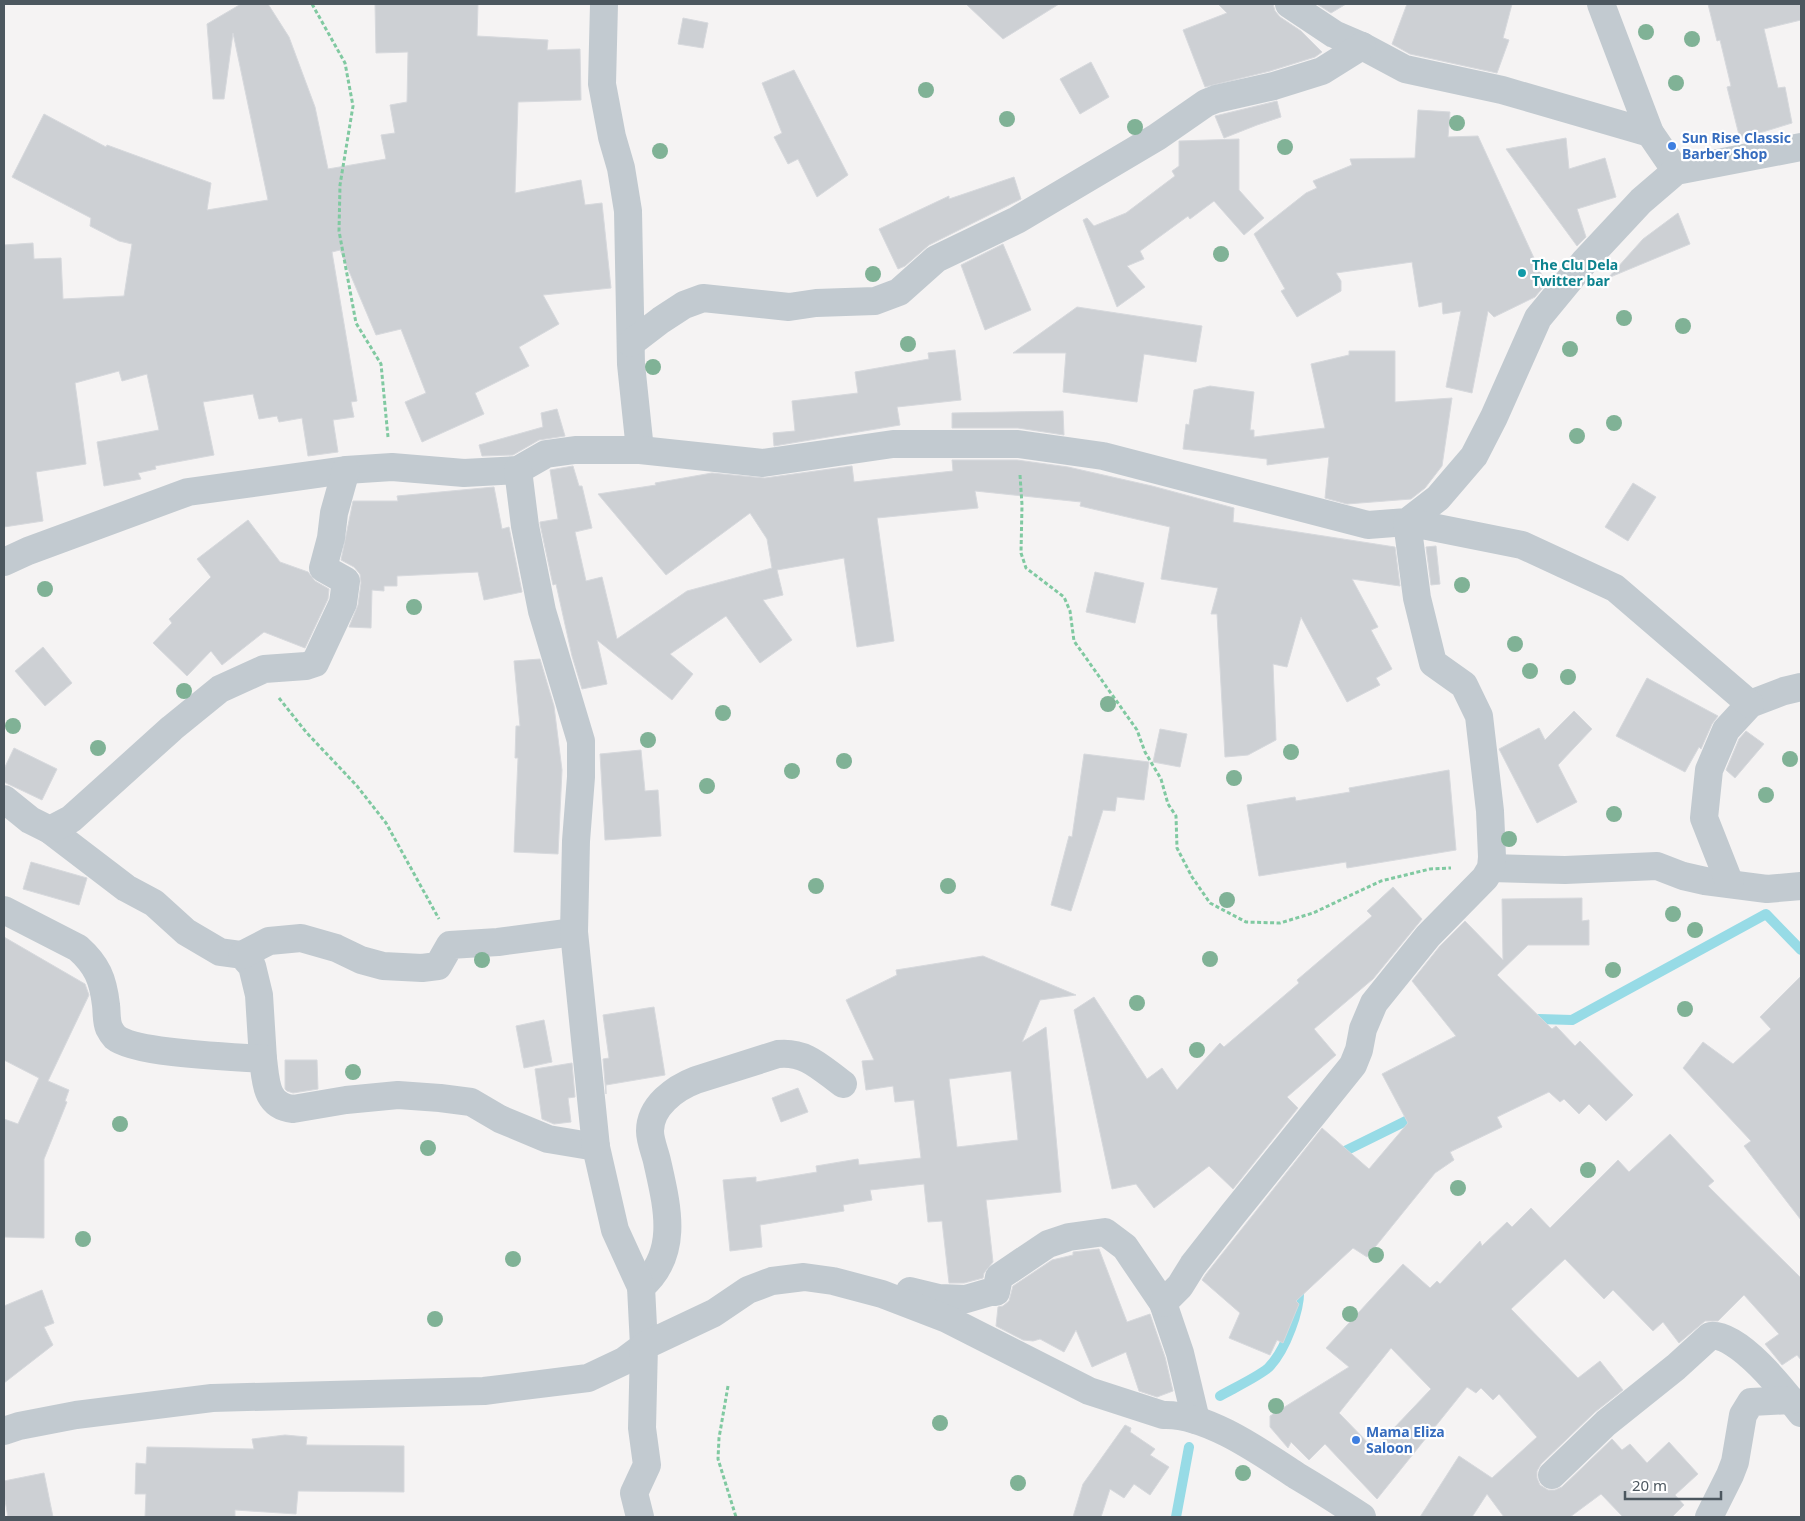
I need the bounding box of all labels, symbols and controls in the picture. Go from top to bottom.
place label: Sun Rise Classic Barber Shop [1682,128,1791,163]
marker: Sun Rise Classic Barber Shop [1666,140,1678,152]
place label: The Clu Dela Twitter bar [1532,255,1618,290]
marker: The Clu Dela Twitter bar [1516,267,1528,279]
place label: Mama Eliza Saloon [1366,1422,1445,1457]
marker: Mama Eliza Saloon [1350,1434,1362,1446]
scale bar [1625,1468,1721,1500]
text: 20 m [1632,1475,1667,1495]

